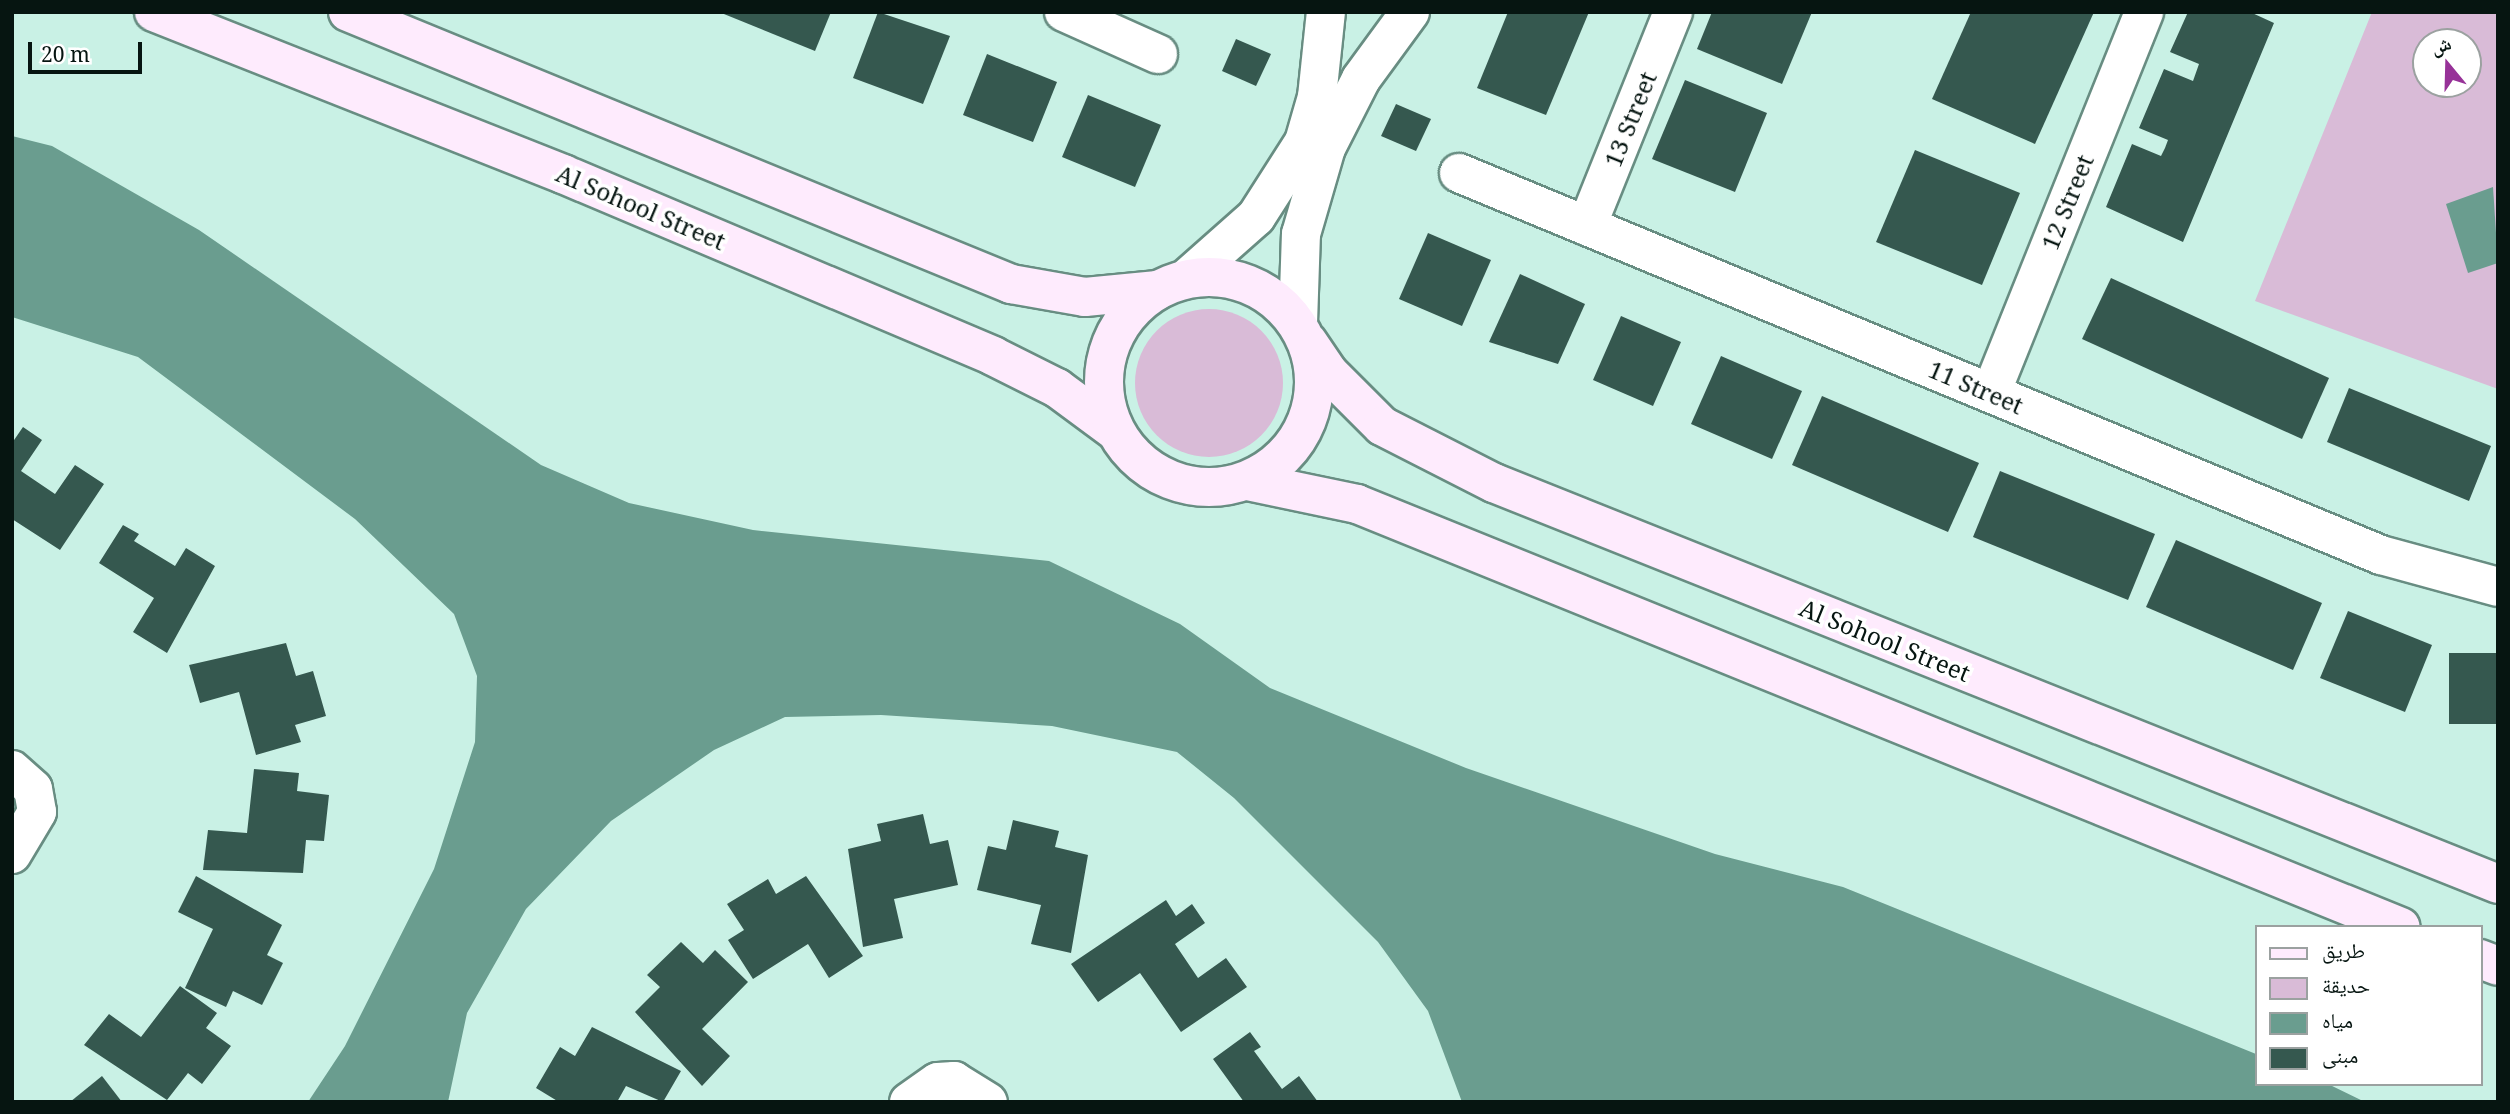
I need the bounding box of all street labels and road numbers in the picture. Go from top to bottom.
street label: 13 Street [1598,67,1662,171]
street label: 12 Street [2035,150,2099,254]
street label: Al Sohool Street [552,158,730,256]
street label: 11 Street [1924,354,2028,420]
street label: Al Sohool Street [1796,593,1974,687]

